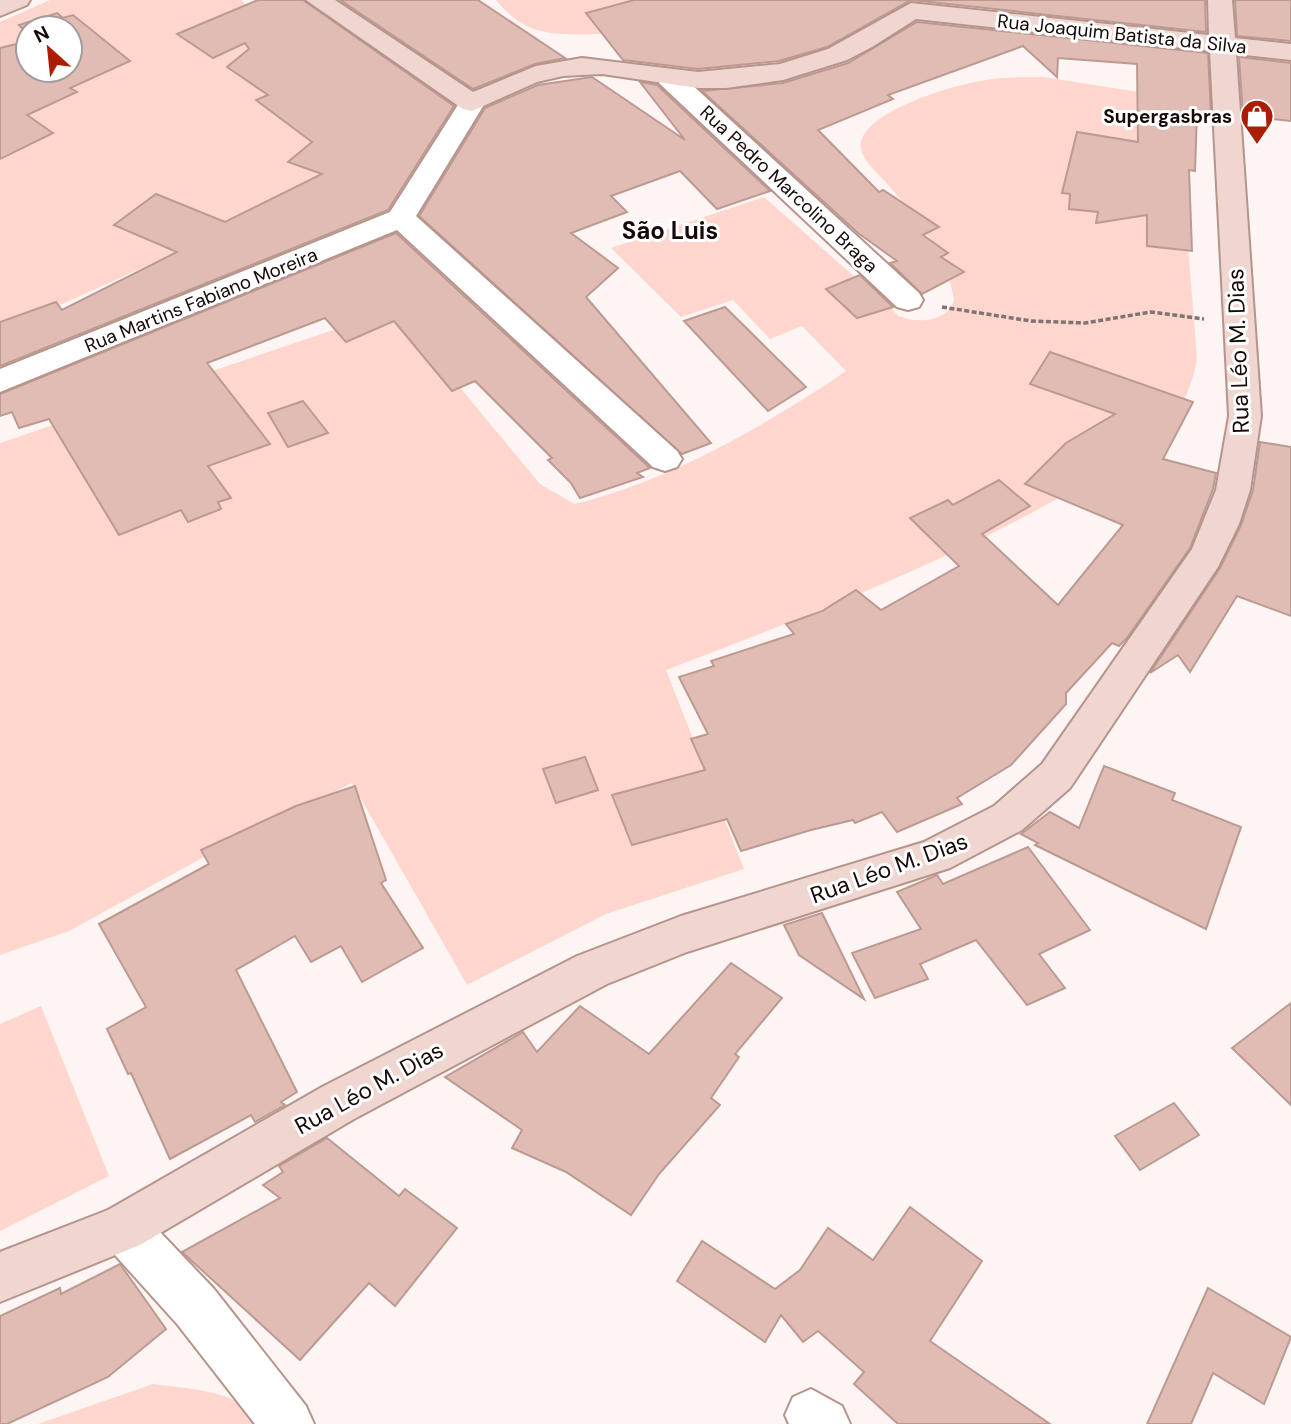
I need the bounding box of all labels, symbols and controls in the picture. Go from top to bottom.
street label: Rua Joaquim Batista da Silva [996,8,1248,60]
north arrow [14,14,84,84]
text: N [30,20,53,49]
shop icon: Supergasbras [1238,97,1276,146]
street label: Rua Pedro Marcolino Braga [695,100,883,278]
place label: Supergasbras [1103,104,1232,129]
district label: São Luis [622,215,718,246]
street label: Rua Martins Fabiano Moreira [81,242,321,358]
street label: Rua Léo M. Dias [1220,268,1256,434]
street label: Rua Léo M. Dias [806,826,972,910]
street label: Rua Léo M. Dias [289,1035,449,1141]

